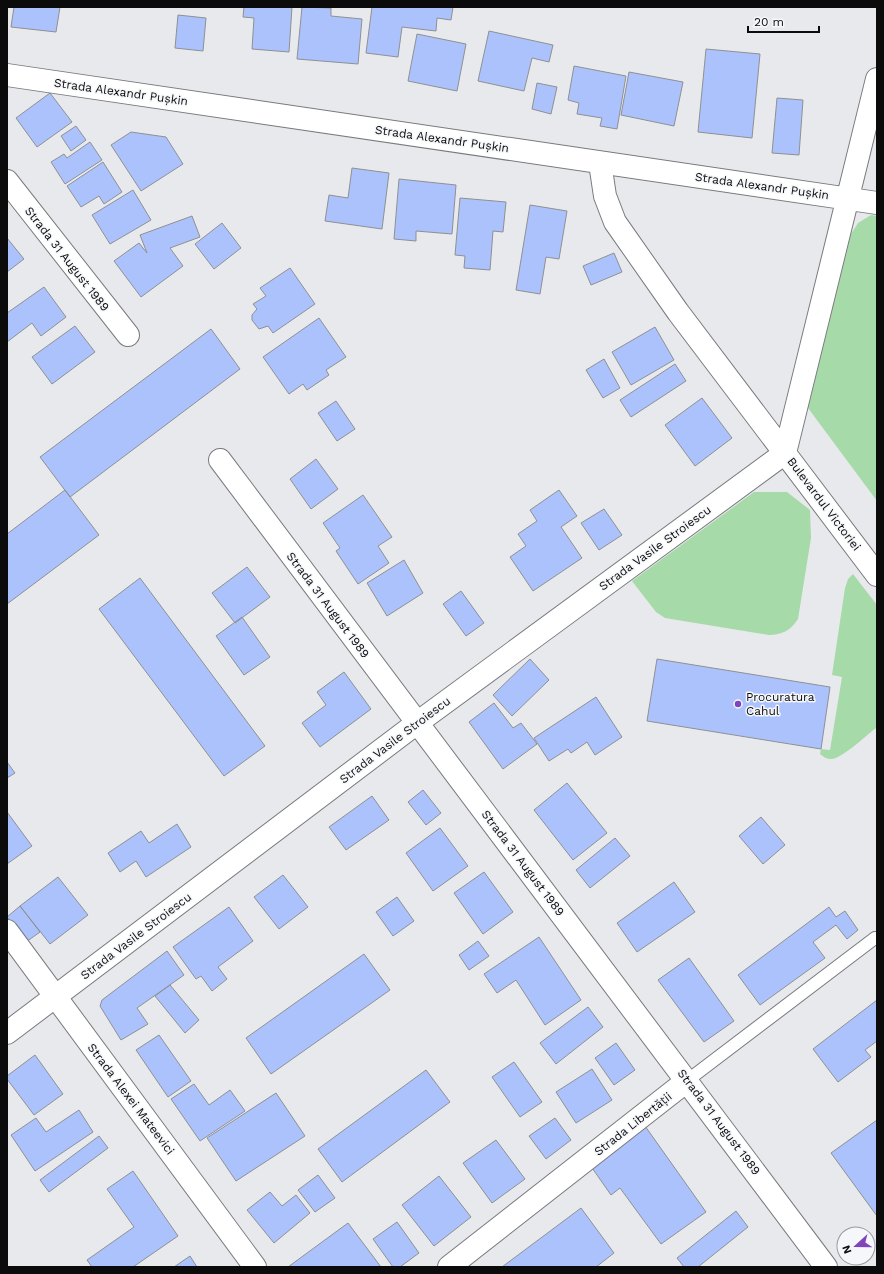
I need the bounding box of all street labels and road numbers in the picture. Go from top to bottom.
street label: Strada Alexandr Pușkin [53,76,189,108]
street label: Strada Alexandr Pușkin [374,123,510,155]
street label: Strada Alexandr Pușkin [694,170,830,202]
street label: Strada 31 August 1989 [22,204,112,314]
street label: Bulevardul Victoriei [784,455,864,553]
street label: Strada Vasile Stroiescu [596,503,714,593]
street label: Strada 31 August 1989 [284,549,372,661]
street label: Strada Vasile Stroiescu [337,694,453,786]
street label: Strada 31 August 1989 [479,807,567,919]
street label: Strada Vasile Stroiescu [78,890,194,982]
street label: Strada Alexei Mateevici [85,1041,177,1157]
street label: Strada 31 August 1989 [675,1066,763,1178]
street label: Strada Libertății [591,1089,675,1159]

